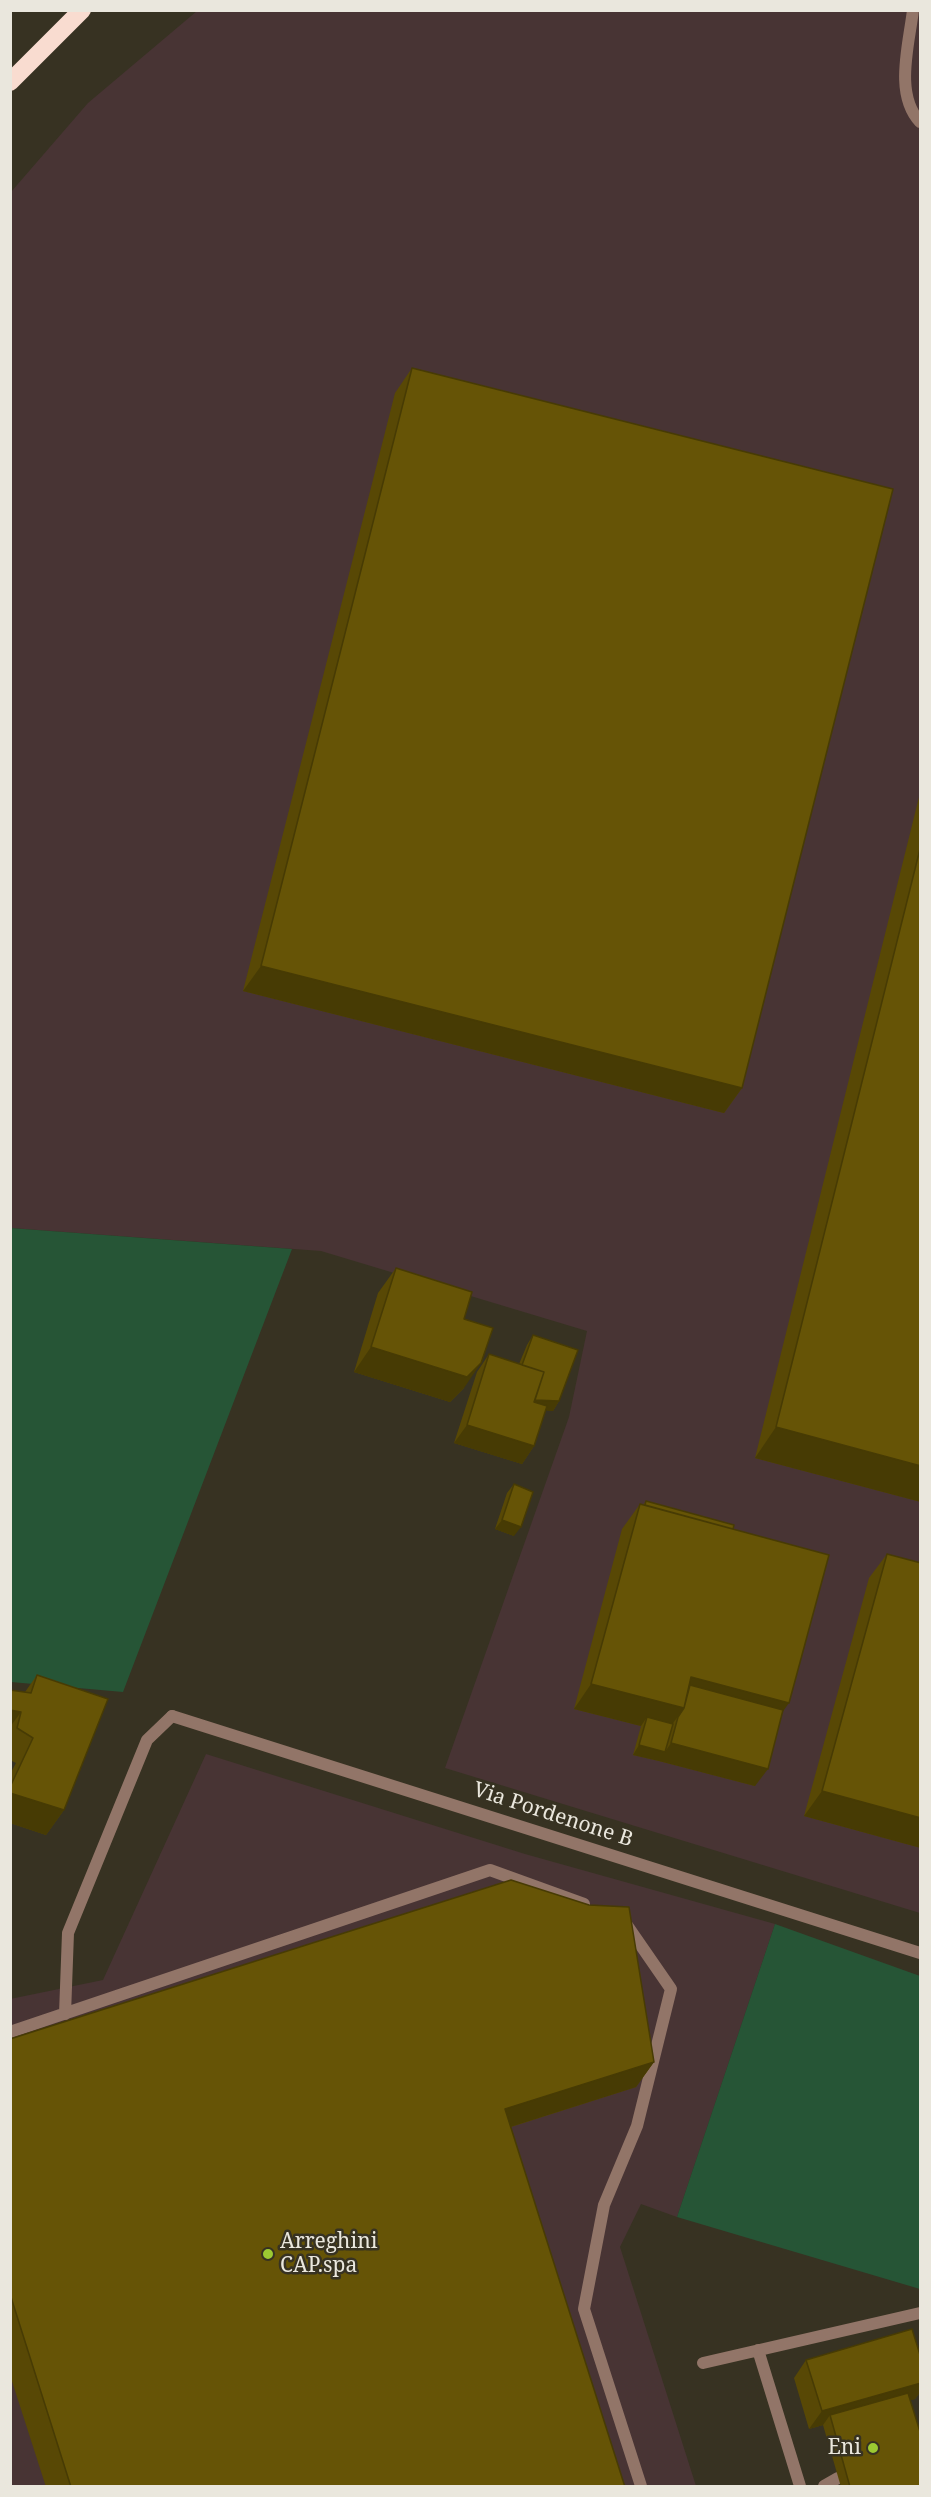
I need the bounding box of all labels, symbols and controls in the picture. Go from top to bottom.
street label: Via Pordenone B [470,1777,636,1853]
place label: Arreghini CAP.spa [280,2229,377,2279]
marker: Arreghini CAP.spa [261,2247,275,2261]
place label: Eni [828,2435,861,2461]
marker: Eni [866,2441,880,2455]

